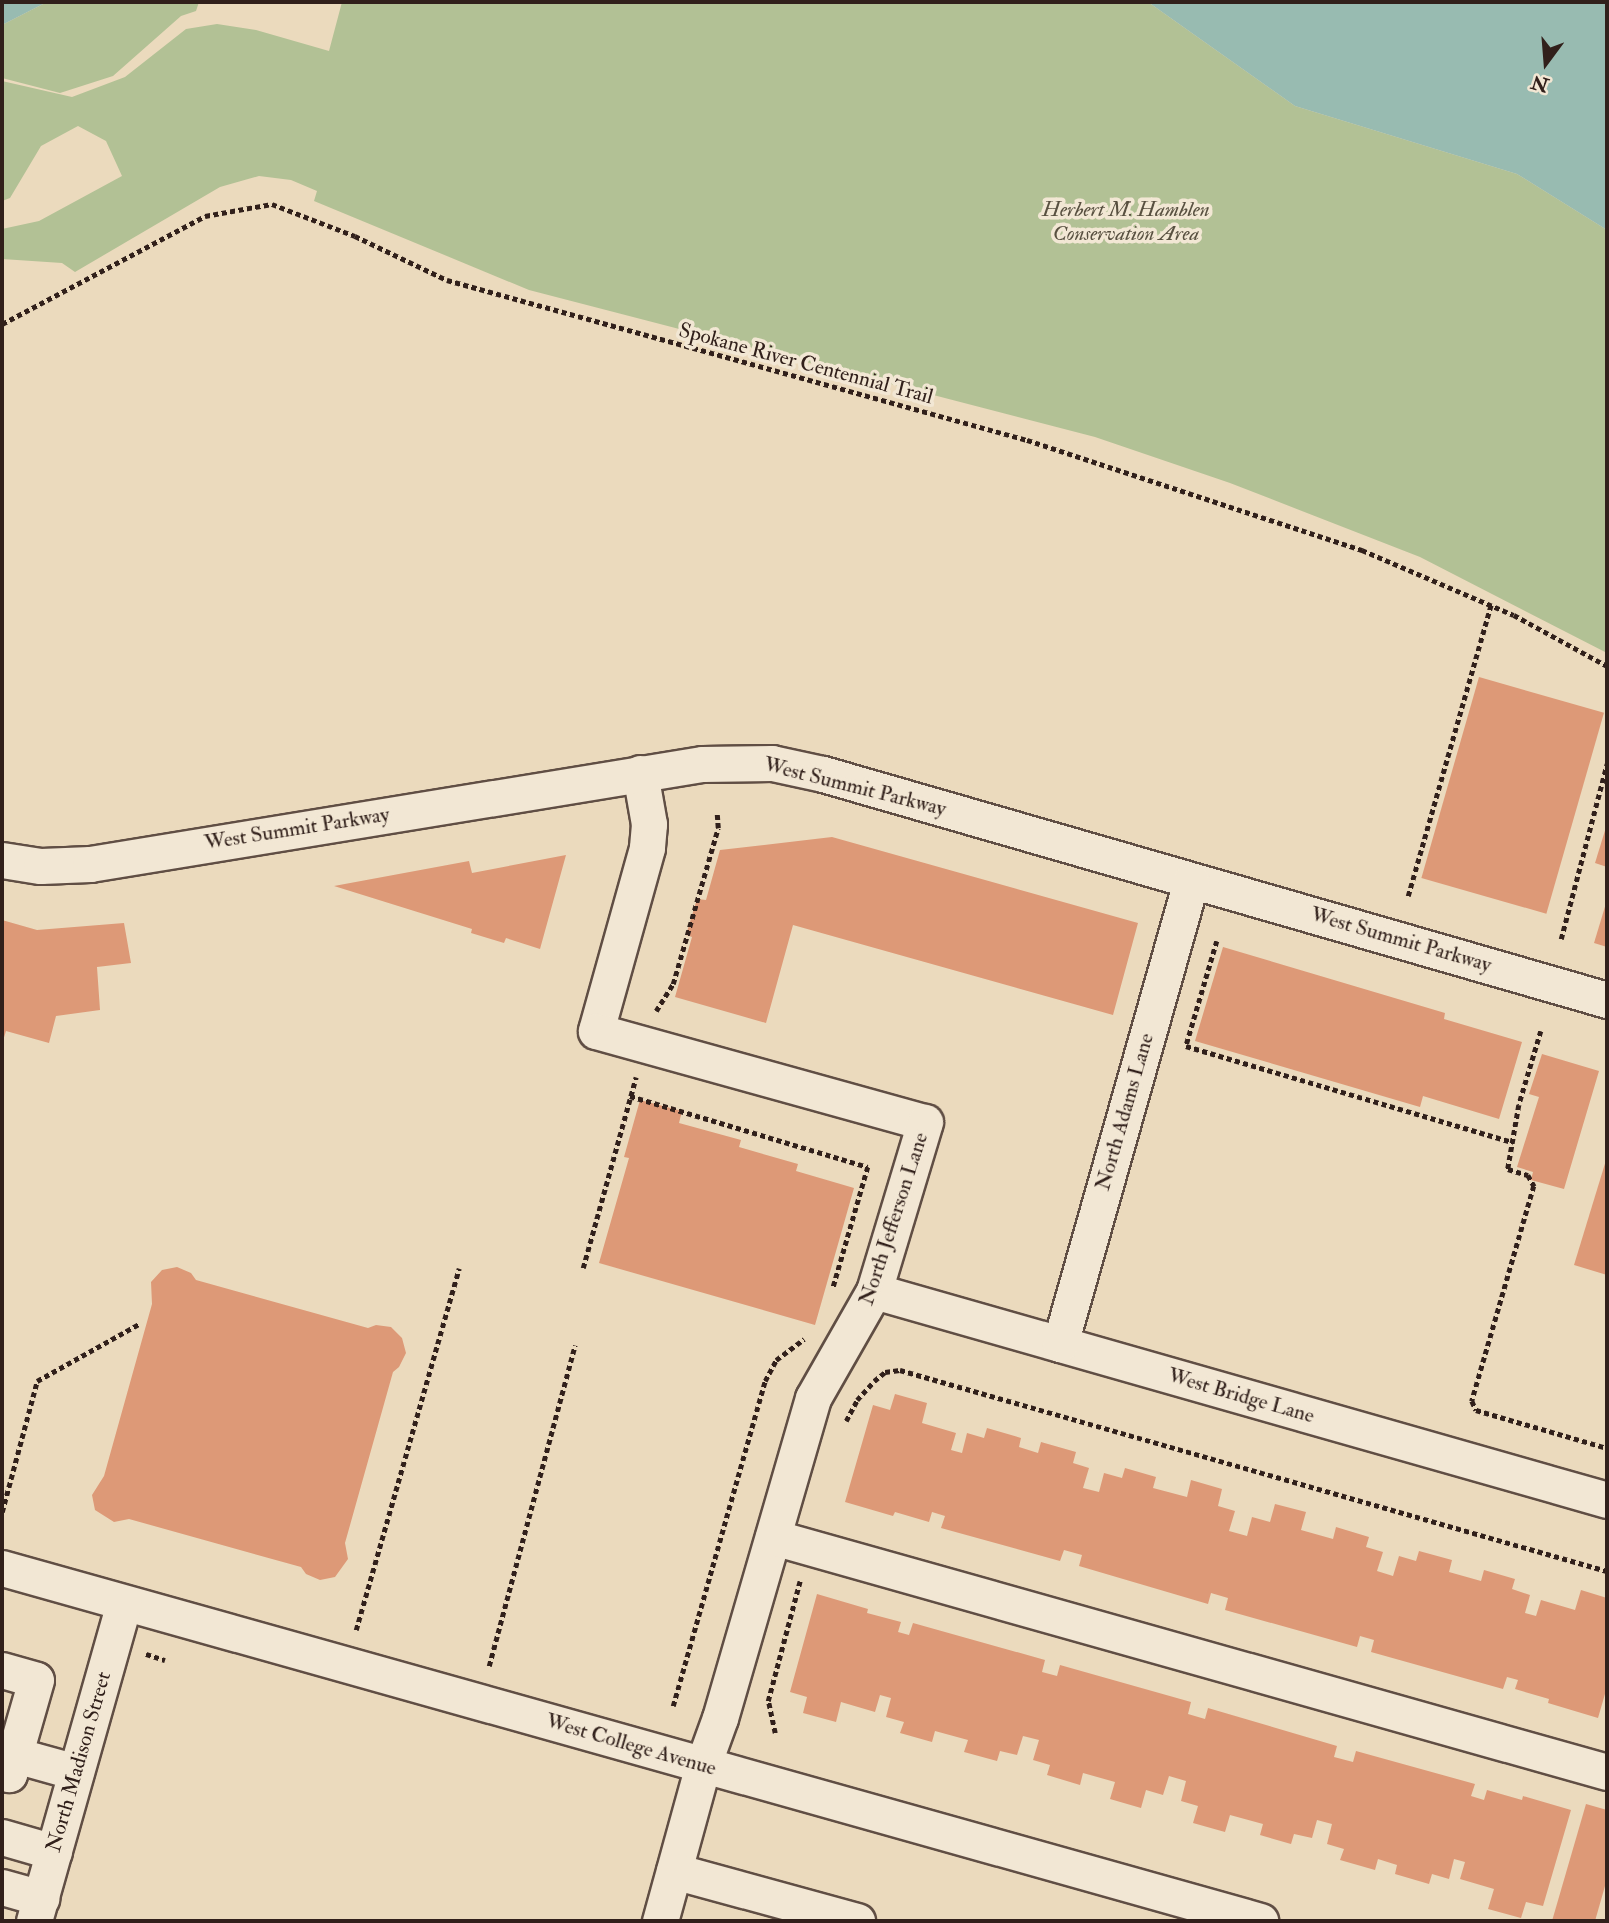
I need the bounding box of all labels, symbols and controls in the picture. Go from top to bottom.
north arrow [1511,28,1581,98]
text: N [1529,69,1552,97]
park label: Herbert M. Hamblen Conservation Area [1042,197,1210,247]
street label: Spokane River Centennial Trail [676,318,936,410]
street label: West Summit Parkway [761,752,949,822]
street label: West Summit Parkway [203,802,391,856]
street label: West Summit Parkway [1308,902,1494,978]
street label: North Adams Lane [1091,1031,1159,1193]
street label: North Jefferson Lane [854,1130,934,1308]
street label: West Bridge Lane [1165,1363,1317,1429]
street label: North Madison Street [41,1669,117,1855]
street label: West College Avenue [543,1709,719,1781]

